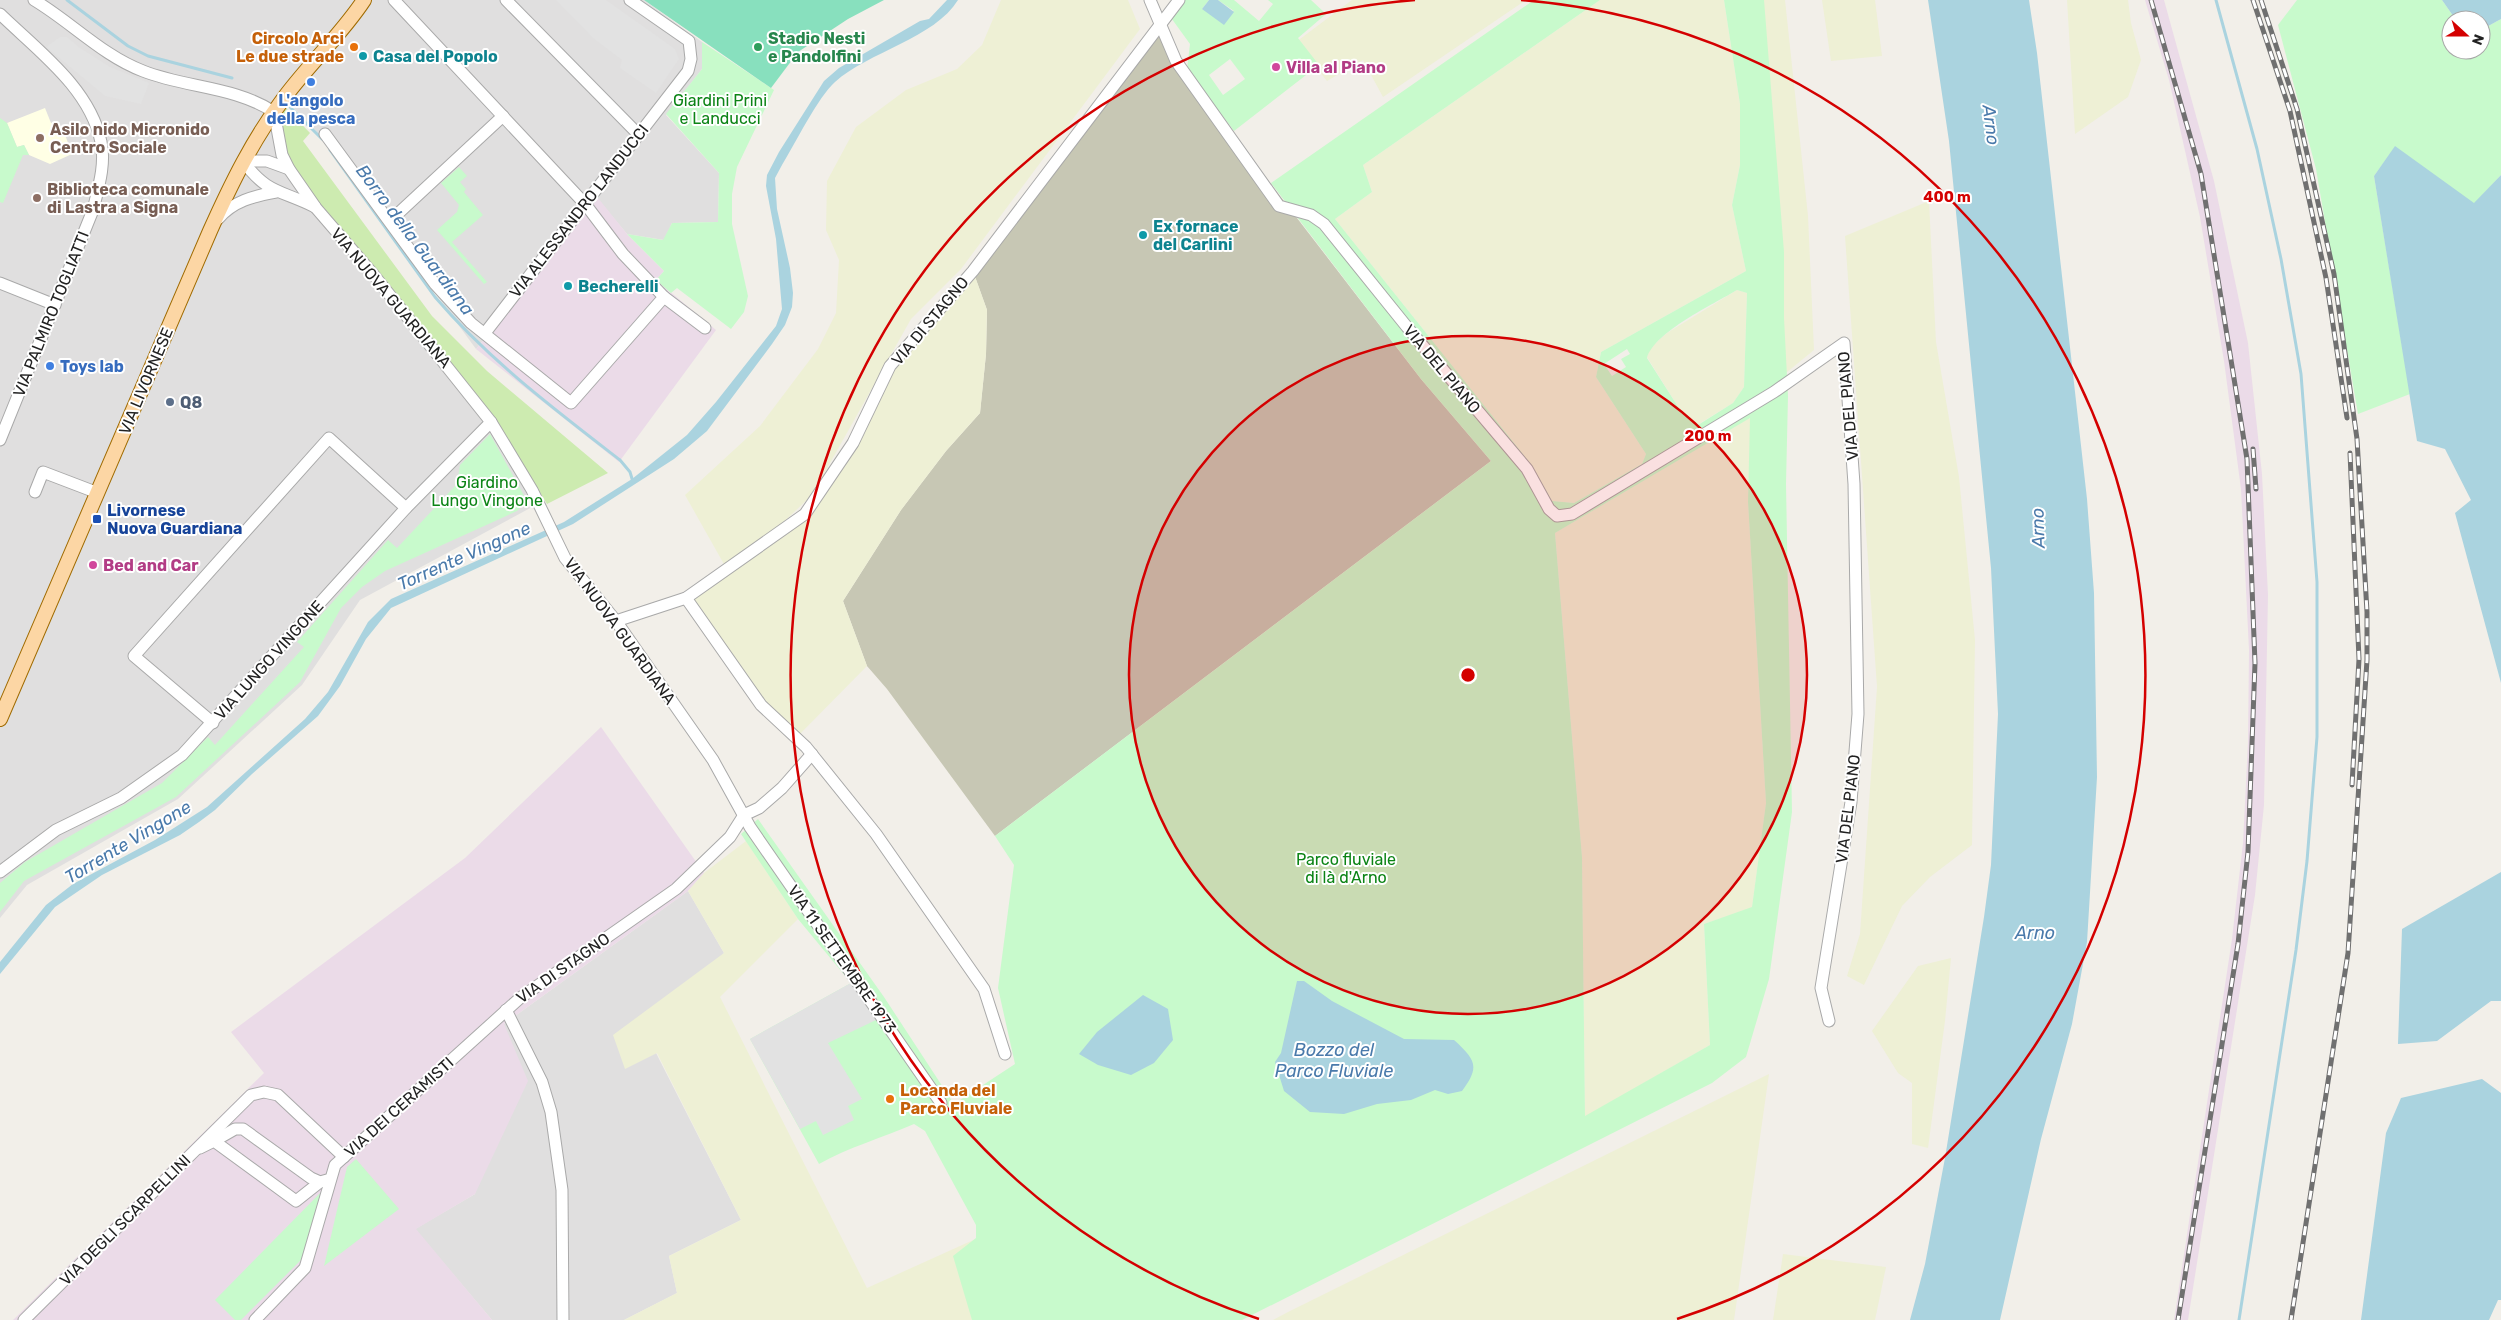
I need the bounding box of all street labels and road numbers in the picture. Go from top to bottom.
street label: VIA ALESSANDRO LANDUCCI [505,121,653,301]
street label: VIA NUOVA GUARDIANA [327,224,455,372]
street label: VIA PALMIRO TOGLIATTI [9,228,93,400]
street label: VIA DI STAGNO [887,273,973,369]
street label: VIA DEL PIANO [1399,321,1485,417]
street label: VIA LIVORNESE [115,325,177,437]
street label: VIA DEL PIANO [1834,351,1862,461]
street label: VIA NUOVA GUARDIANA [560,554,680,708]
street label: VIA LUNGO VINGONE [210,596,328,724]
street label: VIA DEL PIANO [1832,753,1864,865]
street label: VIA 11 SETTEMBRE 1973 [784,881,900,1037]
street label: VIA DI STAGNO [513,929,613,1007]
street label: VIA DEI CERAMISTI [341,1053,457,1161]
street label: VIA DEGLI SCARPELLINI [56,1151,194,1289]

